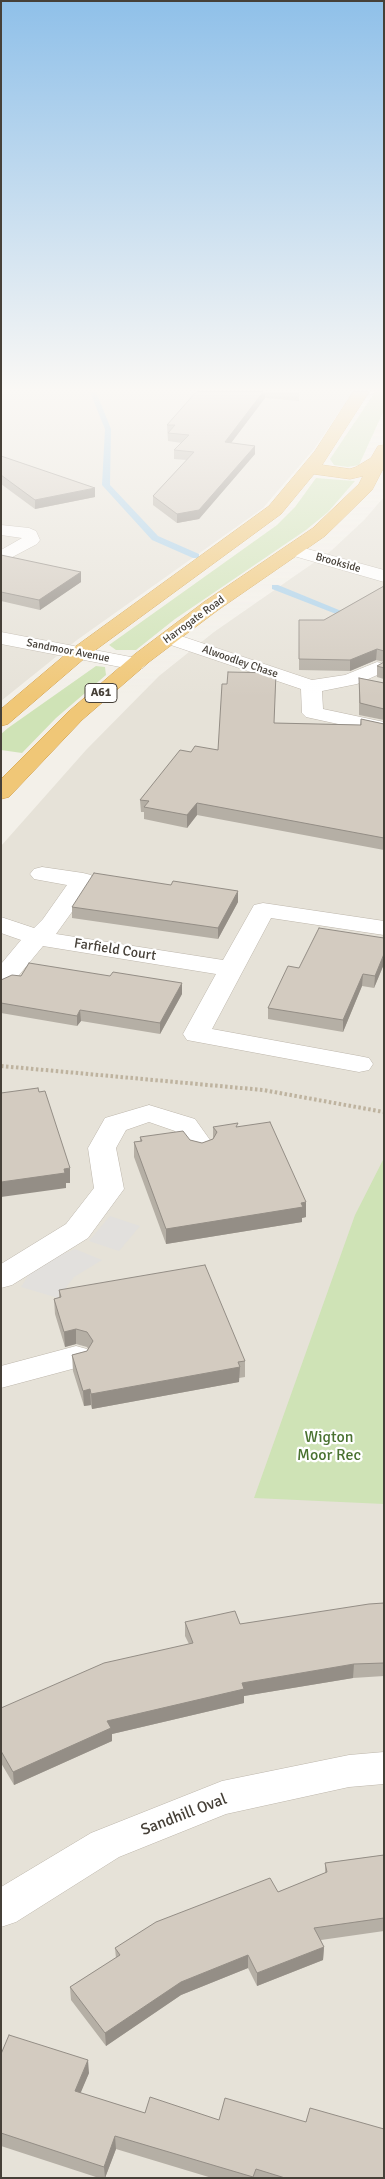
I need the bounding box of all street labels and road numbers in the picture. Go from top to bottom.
street label: Brookside [314,550,362,576]
street label: Harrogate Road [161,593,227,647]
street label: Sandmoor Avenue [25,636,111,666]
street label: Alwoodley Chase [200,643,280,681]
road number: A61 [85,684,117,702]
street label: Farfield Court [73,935,157,965]
street label: Sandhill Oval [138,1790,230,1840]

